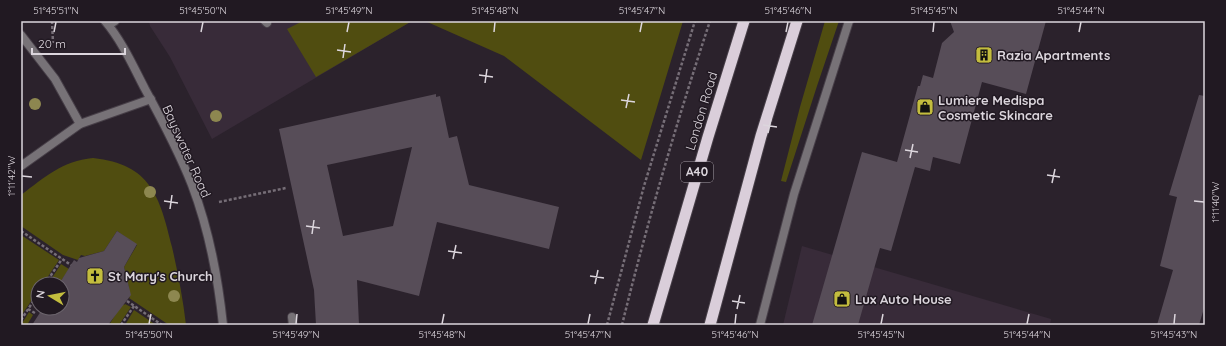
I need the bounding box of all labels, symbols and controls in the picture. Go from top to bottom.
text: 51°45'51"N [33,4,79,17]
text: 51°45'50"N [179,4,227,17]
text: 51°45'49"N [326,4,372,17]
text: 51°45'48"N [472,4,518,17]
text: 51°45'47"N [619,4,665,17]
text: 51°45'46"N [765,4,811,17]
text: 51°45'45"N [910,4,958,17]
text: 51°45'44"N [1058,4,1104,17]
scale bar [32,30,125,56]
text: 20 m [38,36,66,51]
building icon: Razia Apartments [974,45,994,65]
place label: Razia Apartments [997,47,1110,63]
street label: London Road [681,70,721,152]
place label: Lumiere Medispa Cosmetic Skincare [938,92,1053,123]
shop icon: Lumiere Medispa Cosmetic Skincare [915,97,935,117]
street label: Bayswater Road [159,102,215,200]
text: 1°11'42"W [5,155,18,196]
road number: A40 [681,162,713,182]
text: 1°11'40"W [1209,181,1222,223]
church icon: St Mary's Church [85,266,105,286]
place label: St Mary's Church [108,268,213,284]
north arrow [30,276,70,316]
text: N [33,289,48,299]
shop icon: Lux Auto House [832,289,852,309]
place label: Lux Auto House [855,291,952,307]
text: 51°45'50"N [125,328,173,341]
text: 51°45'49"N [273,328,319,341]
text: 51°45'48"N [419,328,465,341]
text: 51°45'47"N [565,328,611,341]
text: 51°45'46"N [712,328,758,341]
text: 51°45'45"N [857,328,905,341]
text: 51°45'44"N [1004,328,1050,341]
text: 51°45'43"N [1151,328,1197,341]

